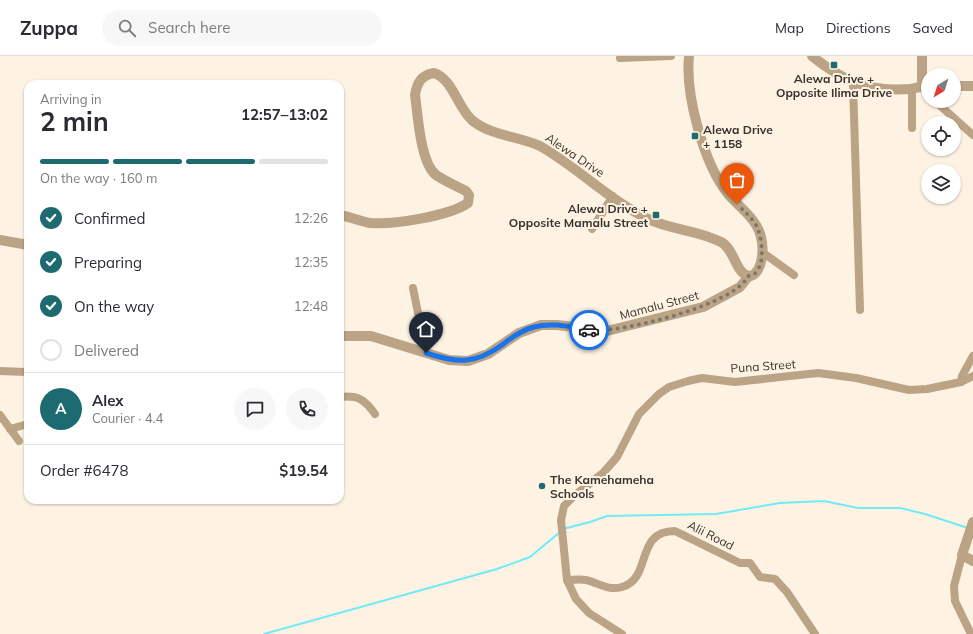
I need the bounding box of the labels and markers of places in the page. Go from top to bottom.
marker: Alewa Drive + Opposite Ilima Drive [829,60,839,70]
place label: Alewa Drive + Opposite Ilima Drive [776,71,892,100]
place label: Alewa Drive + 1158 [703,122,773,151]
marker: Alewa Drive + 1158 [690,131,700,141]
pin [720,163,754,204]
place label: Alewa Drive + Opposite Mamalu Street [509,201,648,230]
marker: Alewa Drive + Opposite Mamalu Street [651,210,661,220]
pin [409,312,443,353]
place label: The Kamehameha Schools [550,472,654,501]
marker: The Kamehameha Schools [537,481,547,491]

